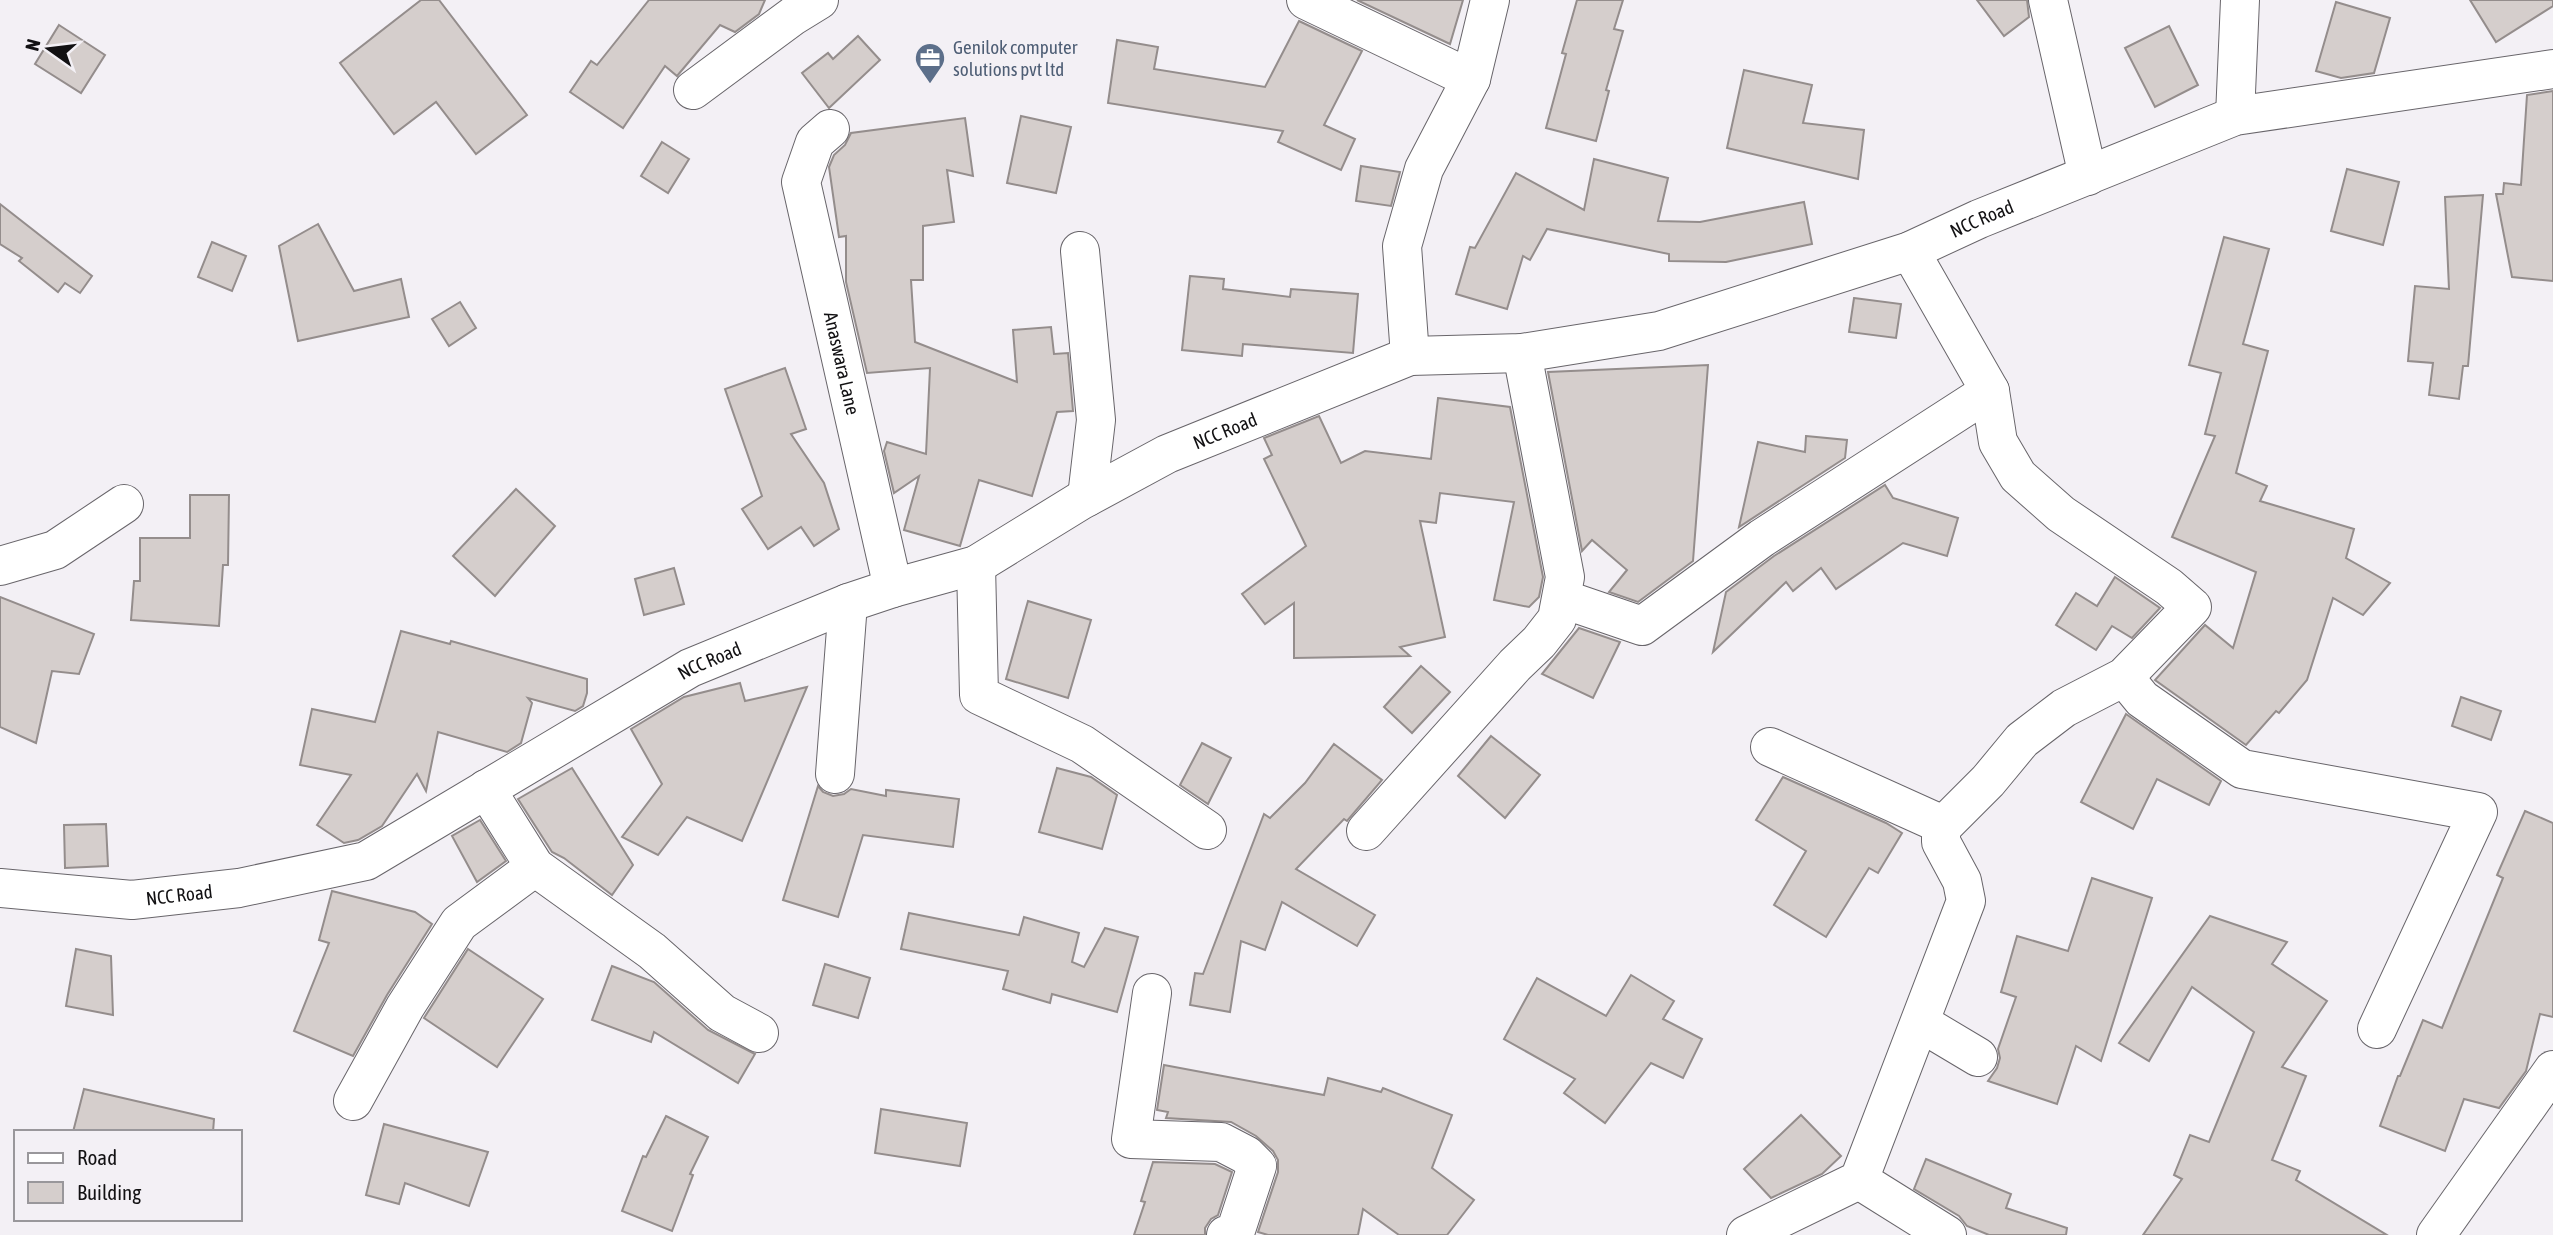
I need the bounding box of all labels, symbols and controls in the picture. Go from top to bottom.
north arrow [14,14,84,84]
place label: Genilok computer solutions pvt ltd [953,36,1078,80]
text: N [20,37,45,53]
office icon: Genilok computer solutions pvt ltd [913,41,947,85]
street label: NCC Road [1946,195,2017,242]
street label: Anaswara Lane [820,310,864,417]
street label: NCC Road [1190,408,1260,453]
street label: NCC Road [674,637,744,684]
street label: NCC Road [145,880,214,909]
legend [14,1130,242,1221]
text: Road [77,1145,117,1169]
text: Building [77,1180,141,1204]

